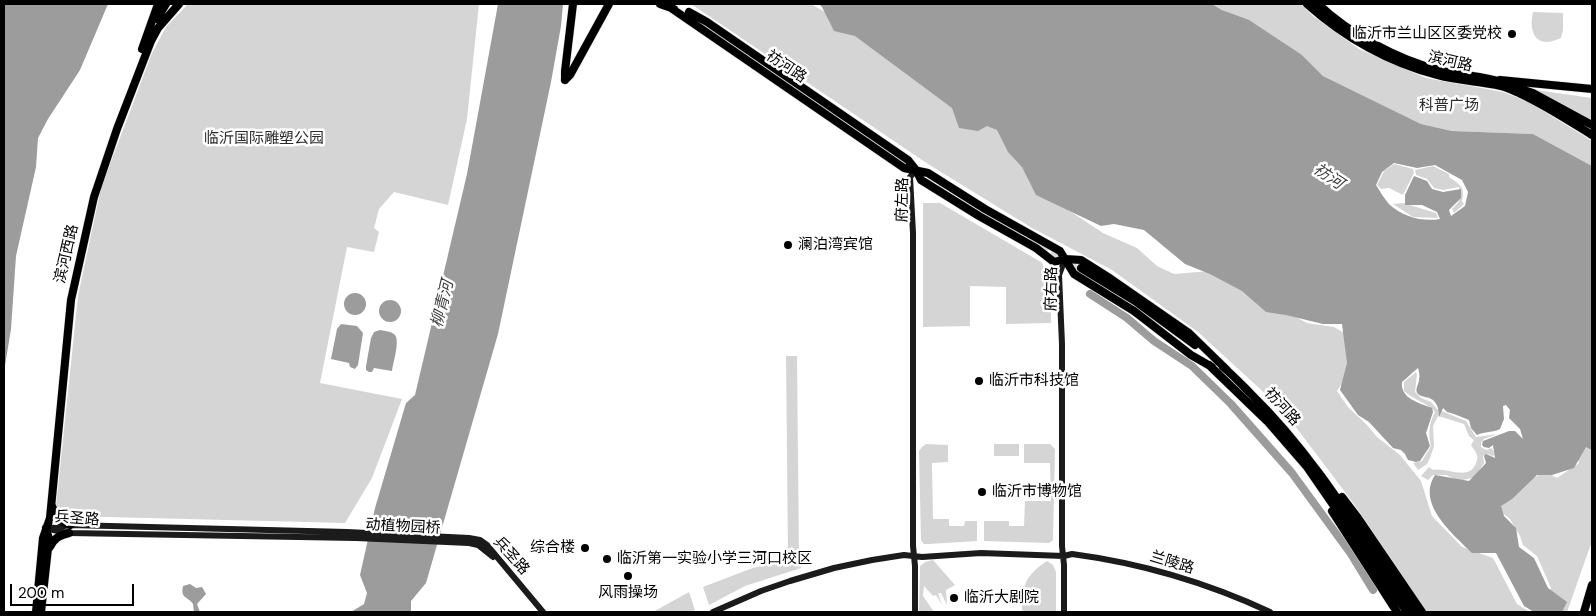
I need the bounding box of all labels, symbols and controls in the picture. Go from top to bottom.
place label: 临沂市兰山区区委党校 [1352,25,1502,43]
marker: 临沂市兰山区区委党校 [1506,28,1518,40]
street label: 祊河路 [762,47,810,87]
street label: 滨河路 [1426,48,1474,76]
park label: 科普广场 [1419,97,1479,115]
park label: 临沂国际雕塑公园 [204,130,324,148]
water label: 祊河 [1309,160,1347,194]
street label: 府左路 [894,177,912,223]
street label: 滨河西路 [51,223,83,285]
place label: 澜泊湾宾馆 [798,236,873,254]
marker: 澜泊湾宾馆 [782,239,794,251]
street label: 府右路 [1043,266,1061,312]
water label: 柳青河 [428,278,458,330]
place label: 临沂市科技馆 [989,372,1079,390]
marker: 临沂市科技馆 [973,375,985,387]
street label: 祊河路 [1260,384,1304,430]
place label: 临沂市博物馆 [992,483,1082,501]
marker: 临沂市博物馆 [976,486,988,498]
street label: 兵圣路 [54,508,100,530]
street label: 动植物园桥 [365,516,441,538]
street label: 兵圣路 [489,533,533,579]
place label: 综合楼 [530,539,575,557]
marker: 综合楼 [579,542,591,554]
street label: 兰陵路 [1148,548,1196,578]
place label: 临沂第一实验小学三河口校区 [617,550,812,568]
marker: 临沂第一实验小学三河口校区 [601,553,613,565]
marker: 风雨操场 [622,570,634,582]
scale bar [12,574,136,606]
text: 200 m [18,583,64,603]
place label: 风雨操场 [598,584,658,602]
place label: 临沂大剧院 [964,589,1039,607]
marker: 临沂大剧院 [948,592,960,604]

